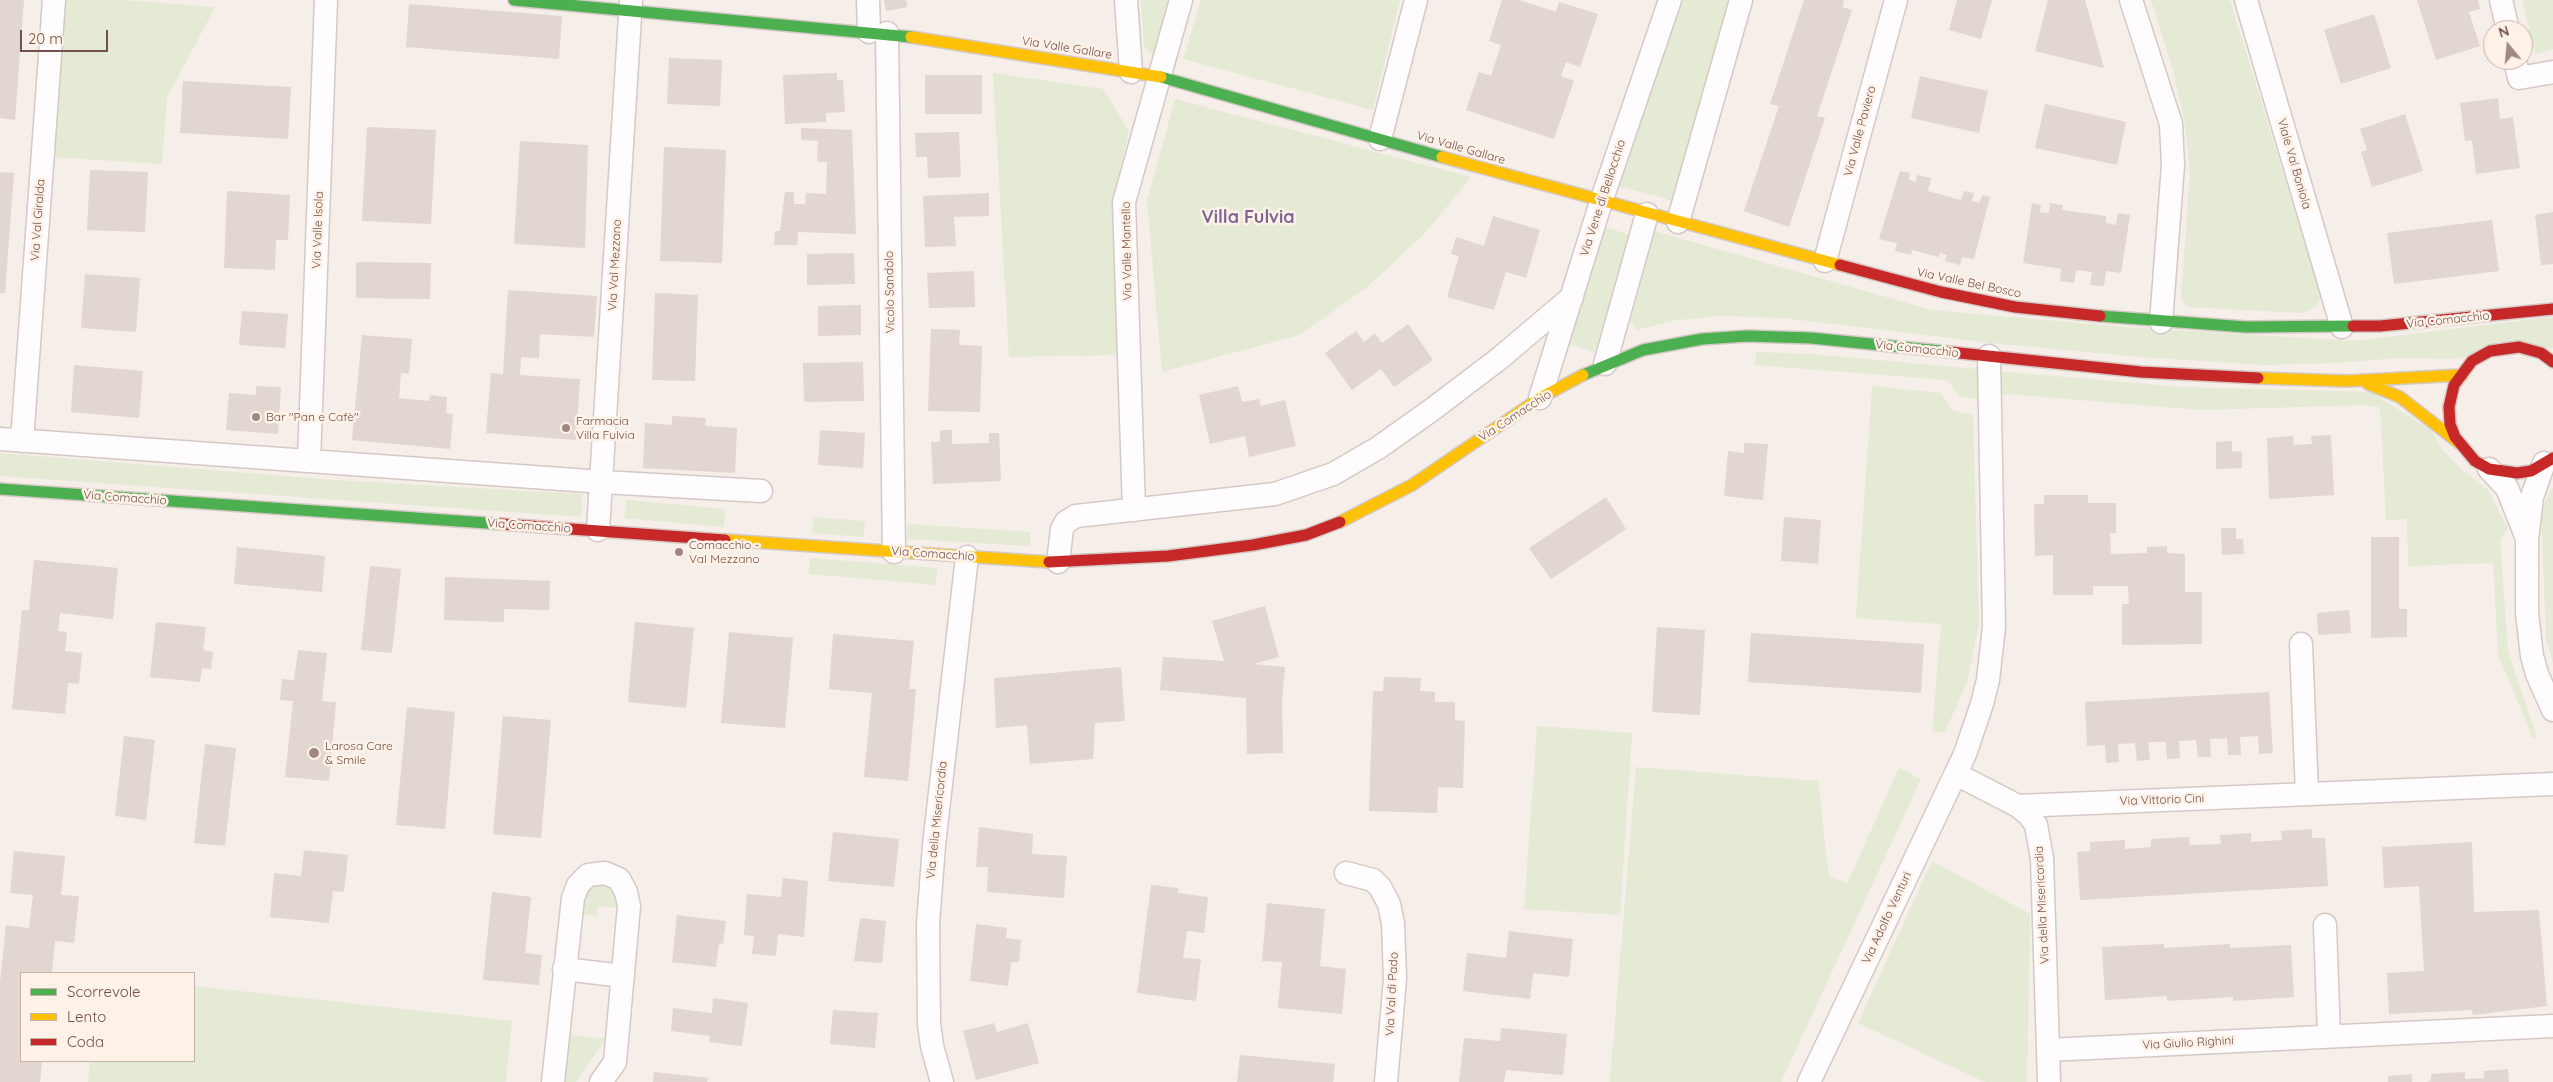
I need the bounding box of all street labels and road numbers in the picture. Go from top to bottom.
street label: Via Valle Gallare [1021,34,1113,62]
street label: Via Valle Paviero [1841,84,1879,178]
street label: Viale Val Boniola [2274,117,2314,211]
street label: Via Valle Gallare [1415,128,1507,168]
street label: Via Vene di Bellocchio [1577,138,1629,258]
street label: Via Val Giralda [28,179,48,261]
street label: Via Valle Isola [309,191,327,269]
street label: Via Valle Mantello [1119,201,1135,301]
street label: Via Val Mezzano [605,219,625,311]
street label: Vicolo Sandolo [882,251,898,333]
street label: Via Valle Bel Bosco [1915,265,2023,301]
street label: Via Comacchio [2406,308,2490,332]
street label: Via Comacchio [1875,337,1959,361]
street label: Via Comacchio [1476,387,1554,445]
street label: Via Comacchio [83,488,167,508]
street label: Via Comacchio [487,516,571,536]
street label: Via Comacchio [891,544,975,564]
street label: Via della Misericordia [924,760,950,880]
street label: Via Vittorio Cini [2119,791,2205,809]
street label: Via della Misericordia [2032,846,2052,964]
street label: Via Adolfo Venturi [1859,870,1915,966]
street label: Via Val di Pado [1383,952,1401,1036]
street label: Via Giulio Righini [2142,1033,2234,1053]

